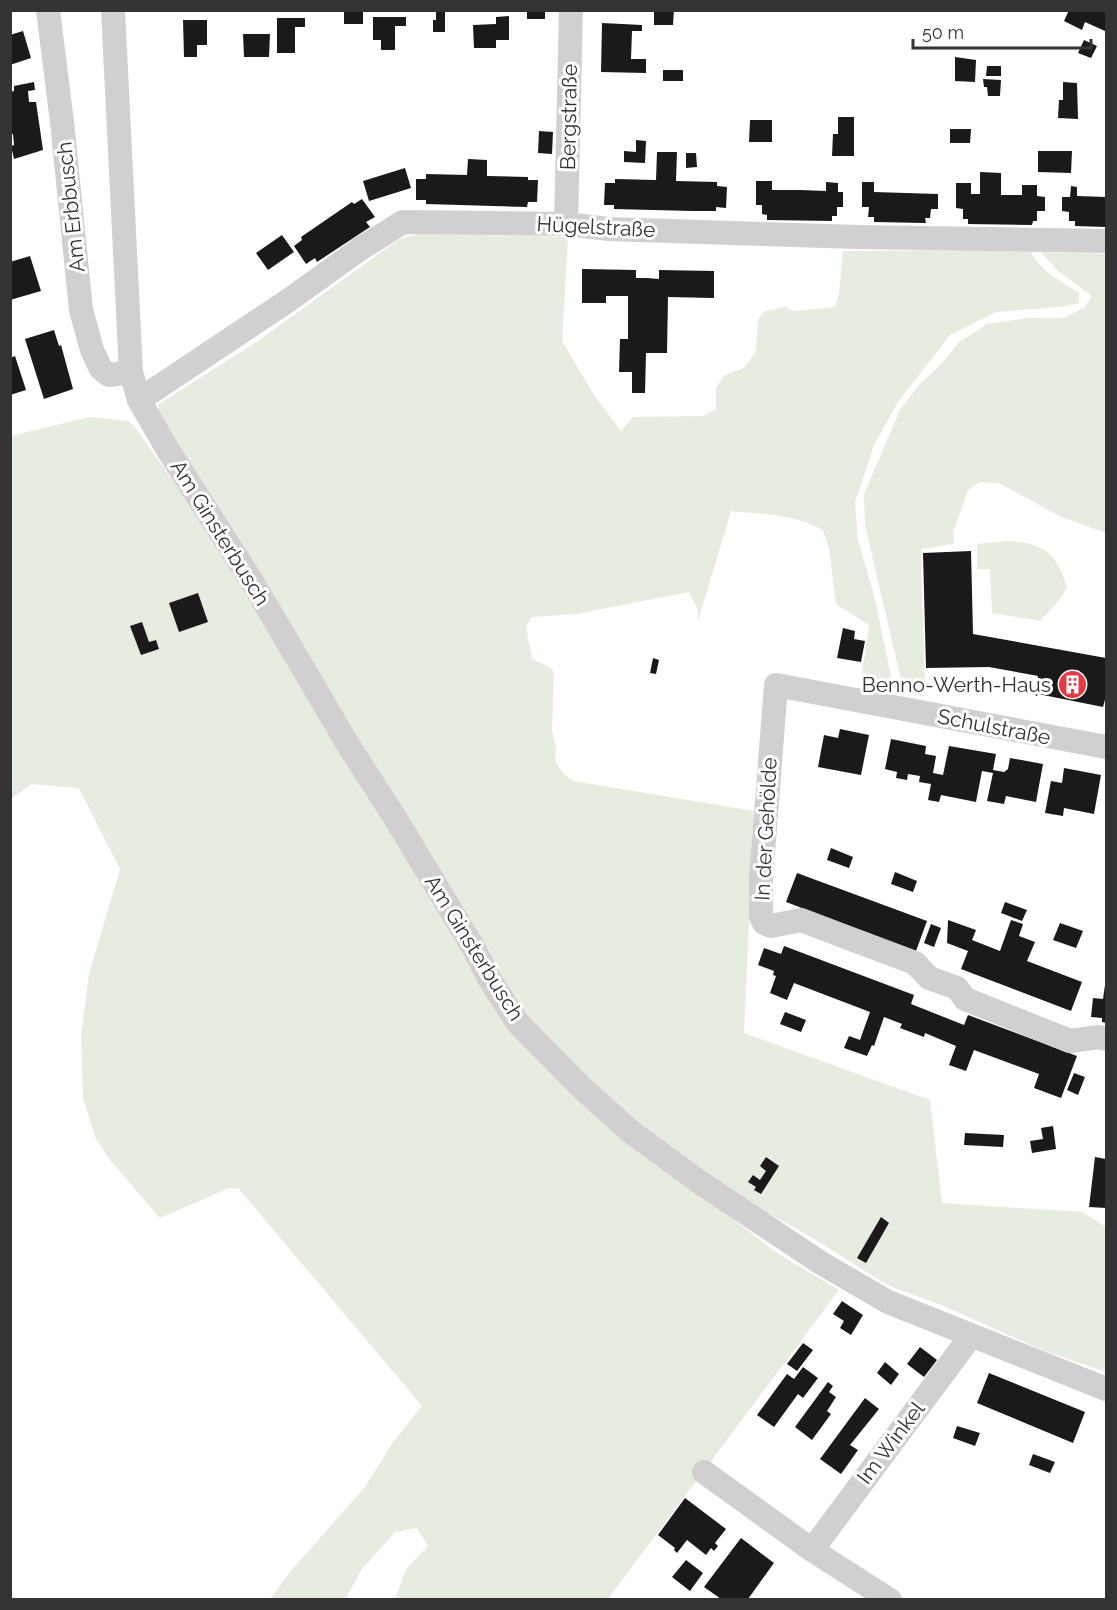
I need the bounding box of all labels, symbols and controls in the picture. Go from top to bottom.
scale bar [913,12,1092,50]
text: 50 m [922,22,964,43]
street label: Bergstraße [555,64,582,170]
street label: Am Erbbusch [51,141,90,274]
street label: Hügelstraße [536,211,656,242]
street label: Am Ginsterbusch [166,455,275,610]
building icon: Benno-Werth-Haus [1056,669,1088,701]
place label: Benno-Werth-Haus [862,672,1051,697]
street label: Schulstraße [935,703,1053,750]
street label: In der Gehölde [749,757,782,901]
street label: Am Ginsterbusch [420,870,529,1025]
street label: Im Winkel [852,1396,930,1489]

